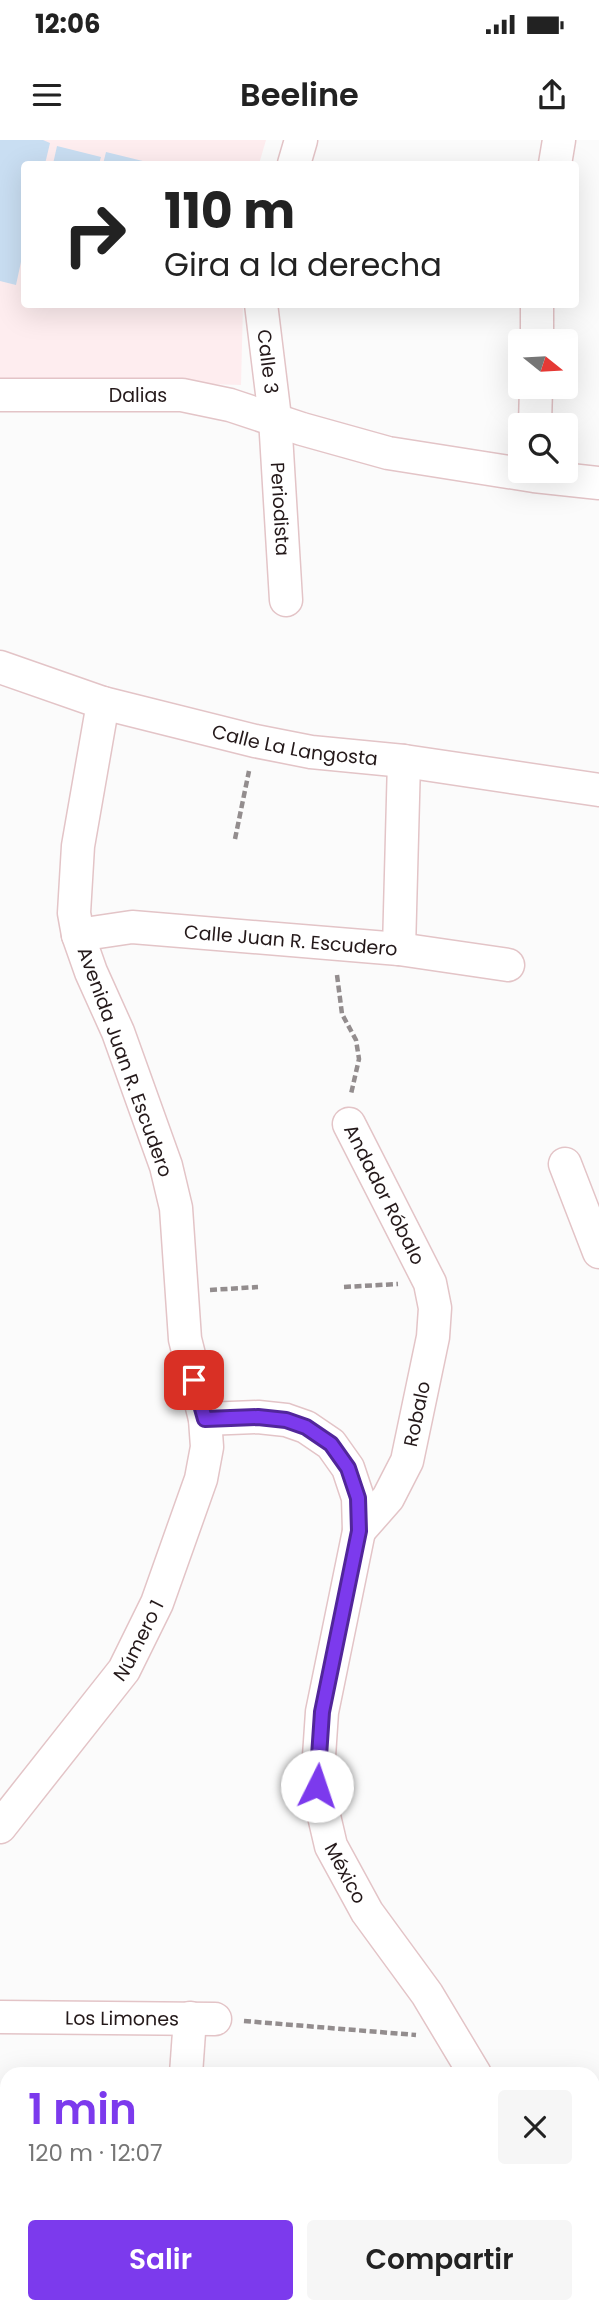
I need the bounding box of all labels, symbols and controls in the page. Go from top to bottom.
text: 12:06 [35,6,101,42]
text: Beeline [240,72,359,117]
icon: menu [28,76,66,114]
icon: share [533,76,571,114]
text: 110 m [164,177,295,245]
icon: right [49,189,140,280]
text: Gira a la derecha [164,242,442,287]
street label: Calle 3 [251,328,285,395]
north arrow [508,329,578,399]
map controls [508,329,578,483]
street label: Dalias [109,382,167,409]
button: search [508,413,578,483]
street label: Periodista [264,461,297,557]
street label: Calle La Langosta [209,717,379,772]
street label: Calle Juan R. Escudero [183,918,399,962]
street label: Avenida Juan R. Escudero [71,943,179,1181]
street label: Andador Róbalo [338,1120,432,1269]
pin [164,1350,224,1410]
icon: arrive [175,1361,213,1399]
street label: Robalo [397,1379,437,1449]
street label: Número 1 [107,1595,170,1687]
position arrow [280,1749,354,1823]
street label: México [318,1838,373,1908]
street label: Los Limones [65,2004,179,2032]
text: 1 min [28,2080,137,2139]
button: close [498,2090,572,2164]
text: 120 m · 12:07 [28,2137,163,2169]
button: Salir [28,2220,293,2300]
button: Compartir [307,2220,572,2300]

